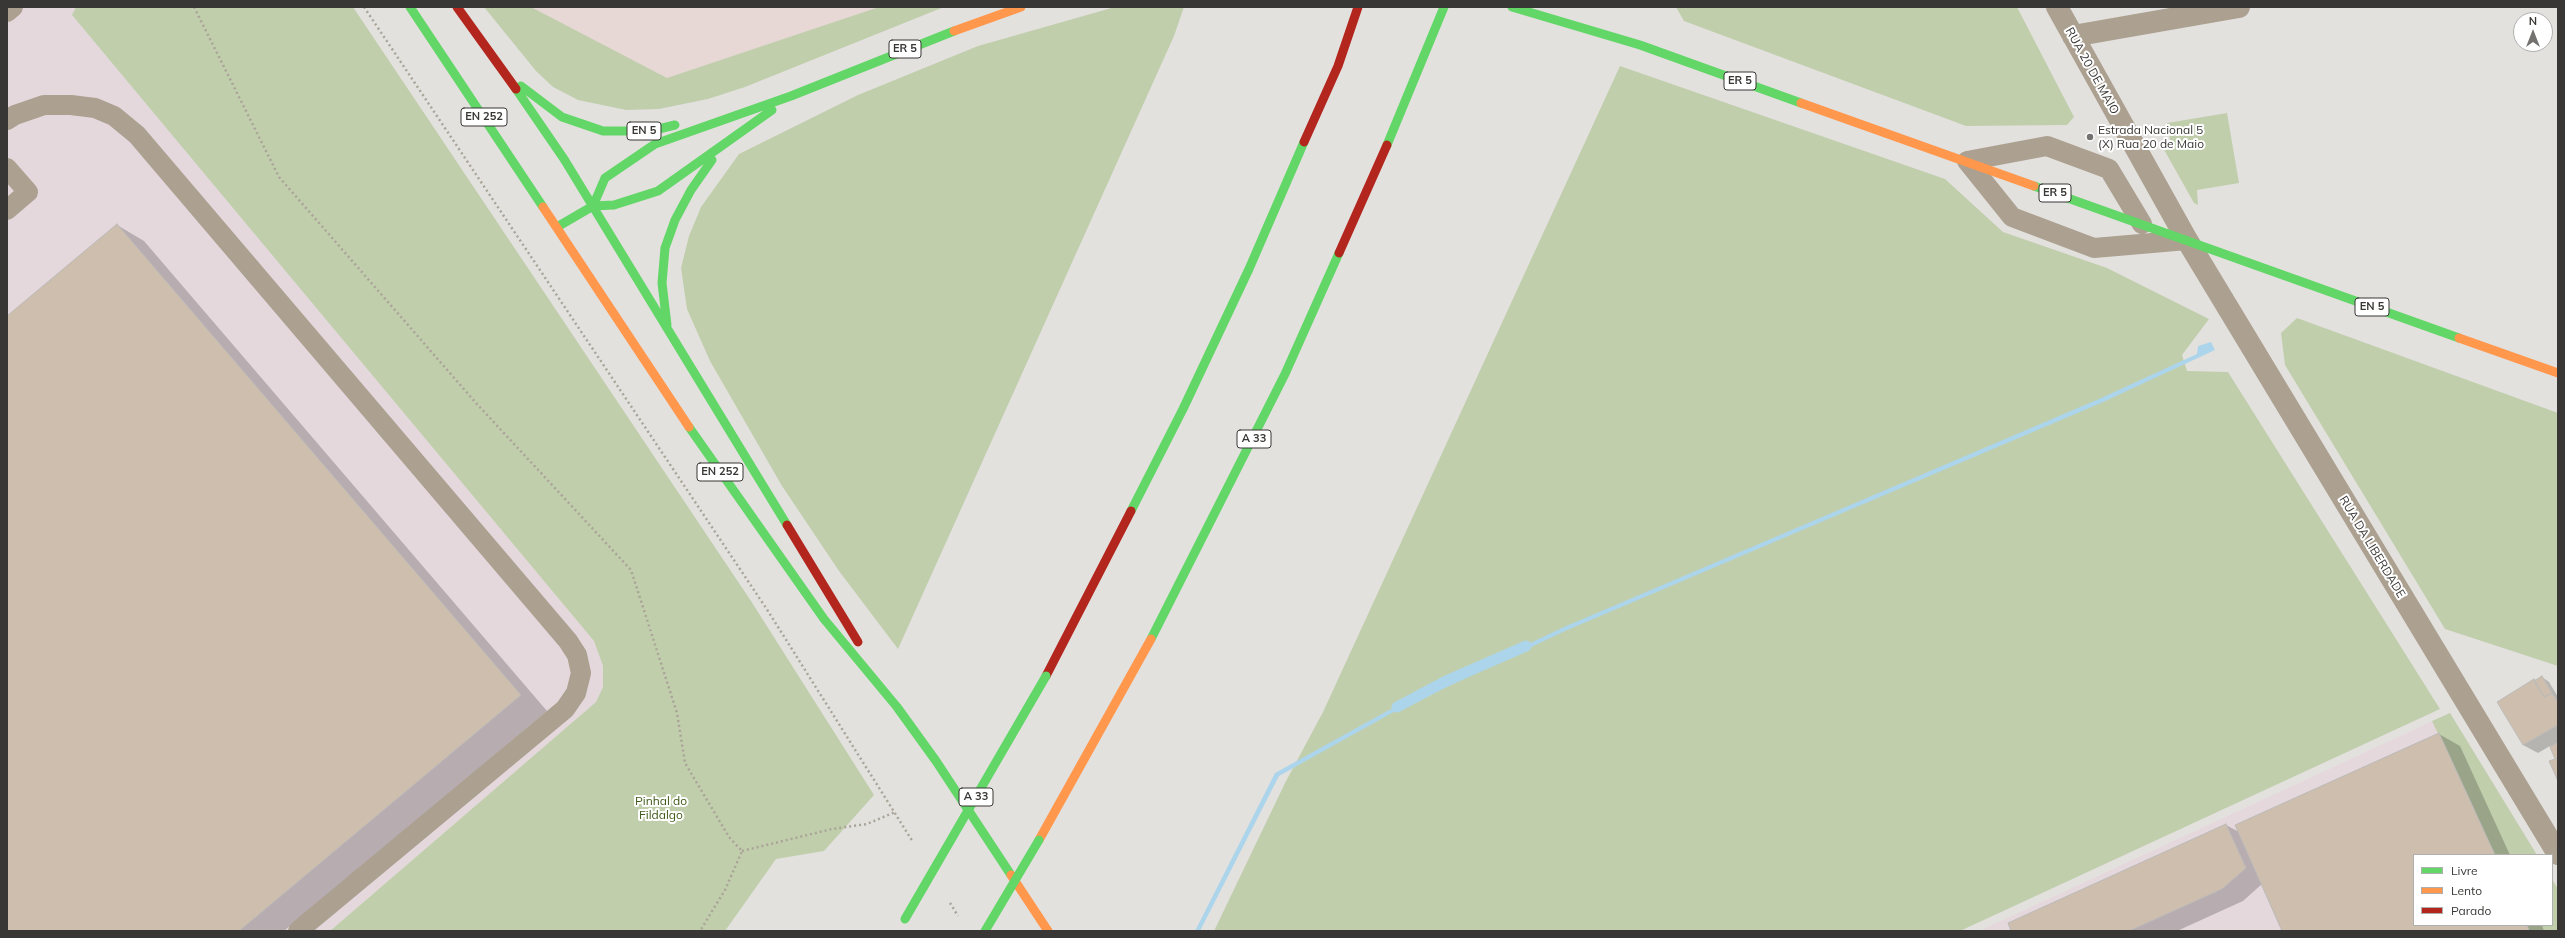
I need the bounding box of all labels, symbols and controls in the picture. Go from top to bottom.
north arrow [2513,12,2553,52]
text: N [2529,14,2537,28]
street label: RUA 20 DE MAIO [2062,25,2122,117]
road number: ER 5 [889,40,921,58]
road number: ER 5 [1724,72,1756,90]
road number: EN 252 [461,108,507,126]
road number: EN 5 [627,122,661,140]
place label: Estrada Nacional 5 (X) Rua 20 de Maio [2098,123,2204,151]
marker: Estrada Nacional 5 (X) Rua 20 de Maio [2085,132,2095,142]
road number: ER 5 [2039,184,2071,202]
road number: EN 5 [2355,298,2389,316]
road number: A 33 [1237,430,1271,448]
road number: EN 252 [697,463,743,481]
street label: RUA DA LIBERDADE [2336,493,2408,601]
road number: A 33 [959,788,993,806]
park label: Pinhal do Fildalgo [635,794,687,822]
legend [2413,854,2553,926]
text: Livre [2451,863,2478,878]
text: Lento [2451,883,2482,898]
text: Parado [2451,903,2491,918]

